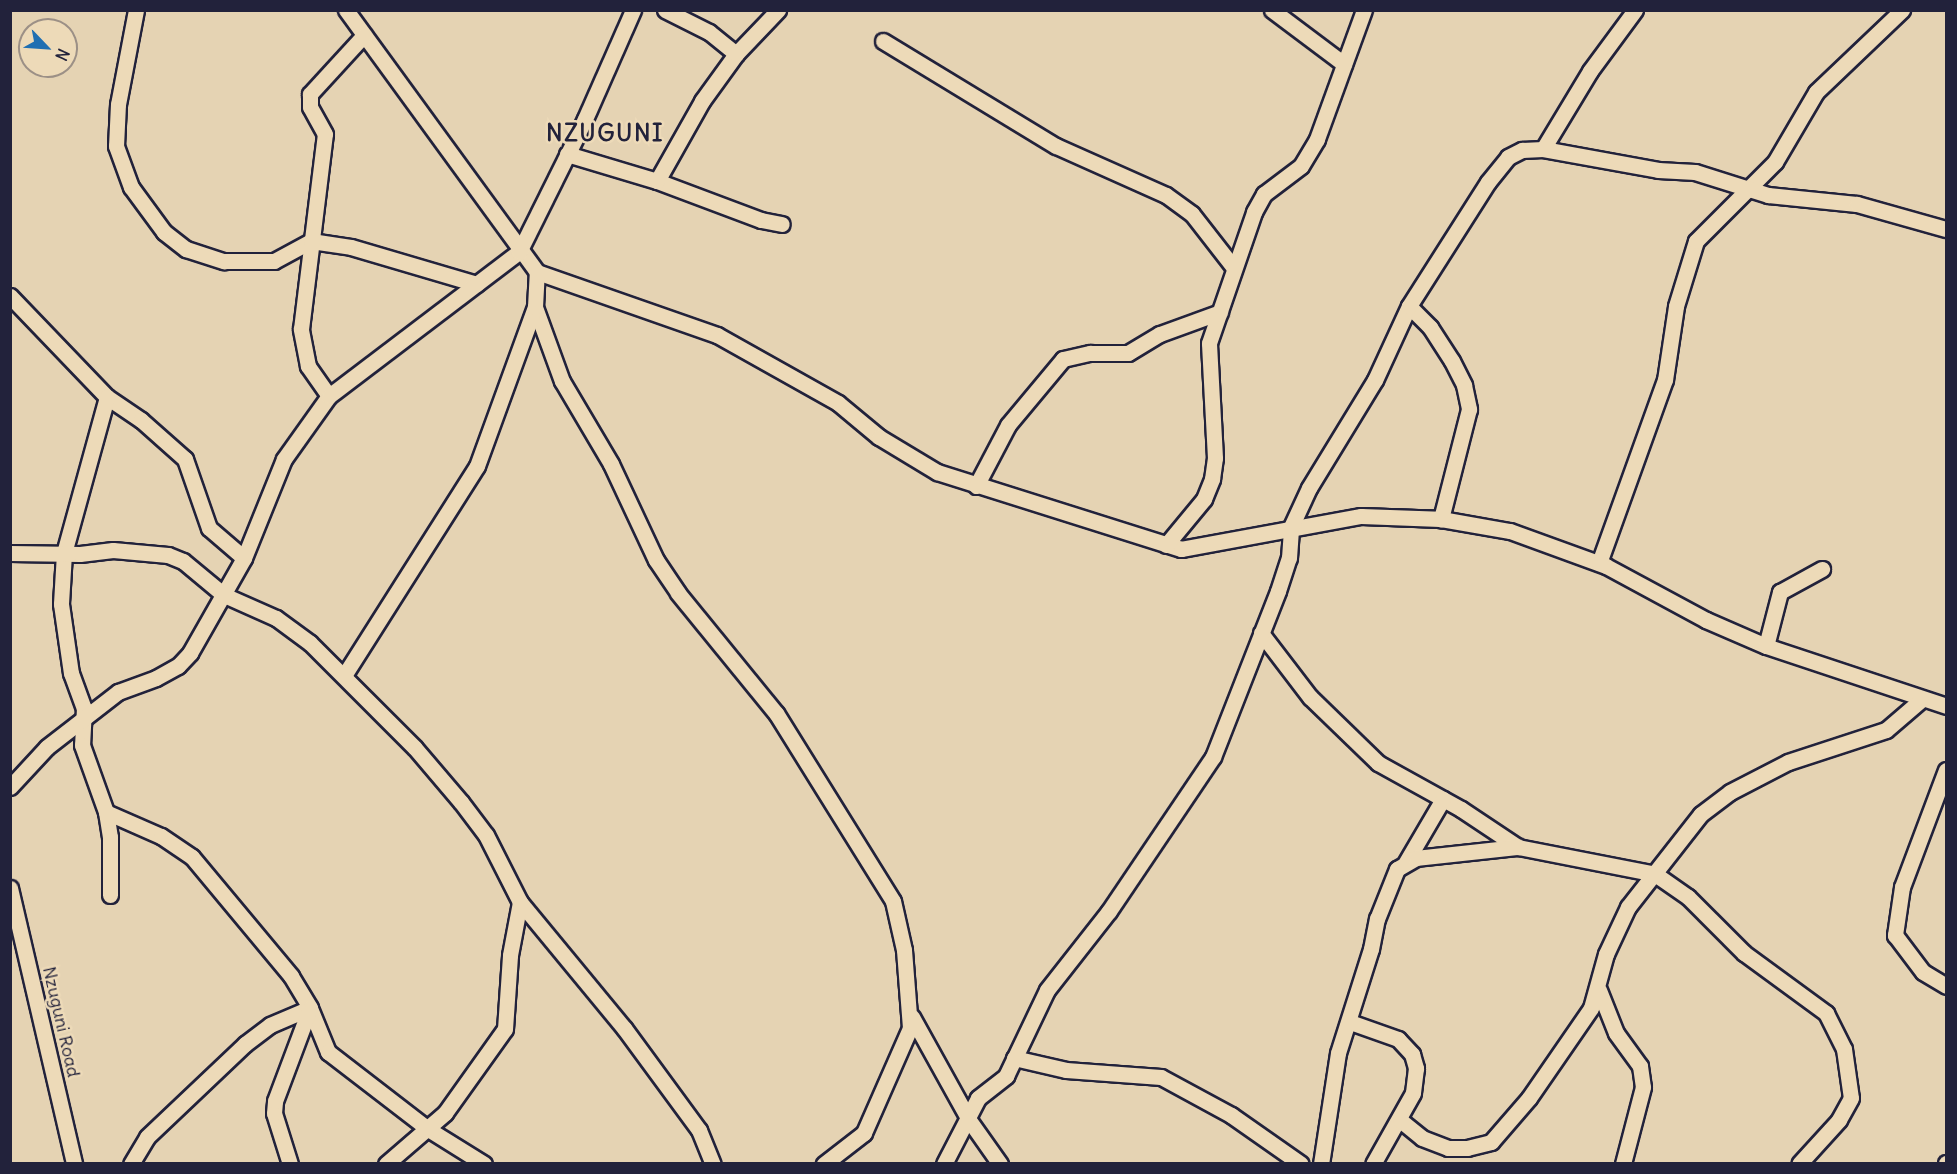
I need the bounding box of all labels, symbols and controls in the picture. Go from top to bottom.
north arrow [18,18,78,78]
text: N [51,46,74,64]
district label: NZUGUNI [546,119,664,147]
street label: Nzuguni Road [38,965,84,1079]

